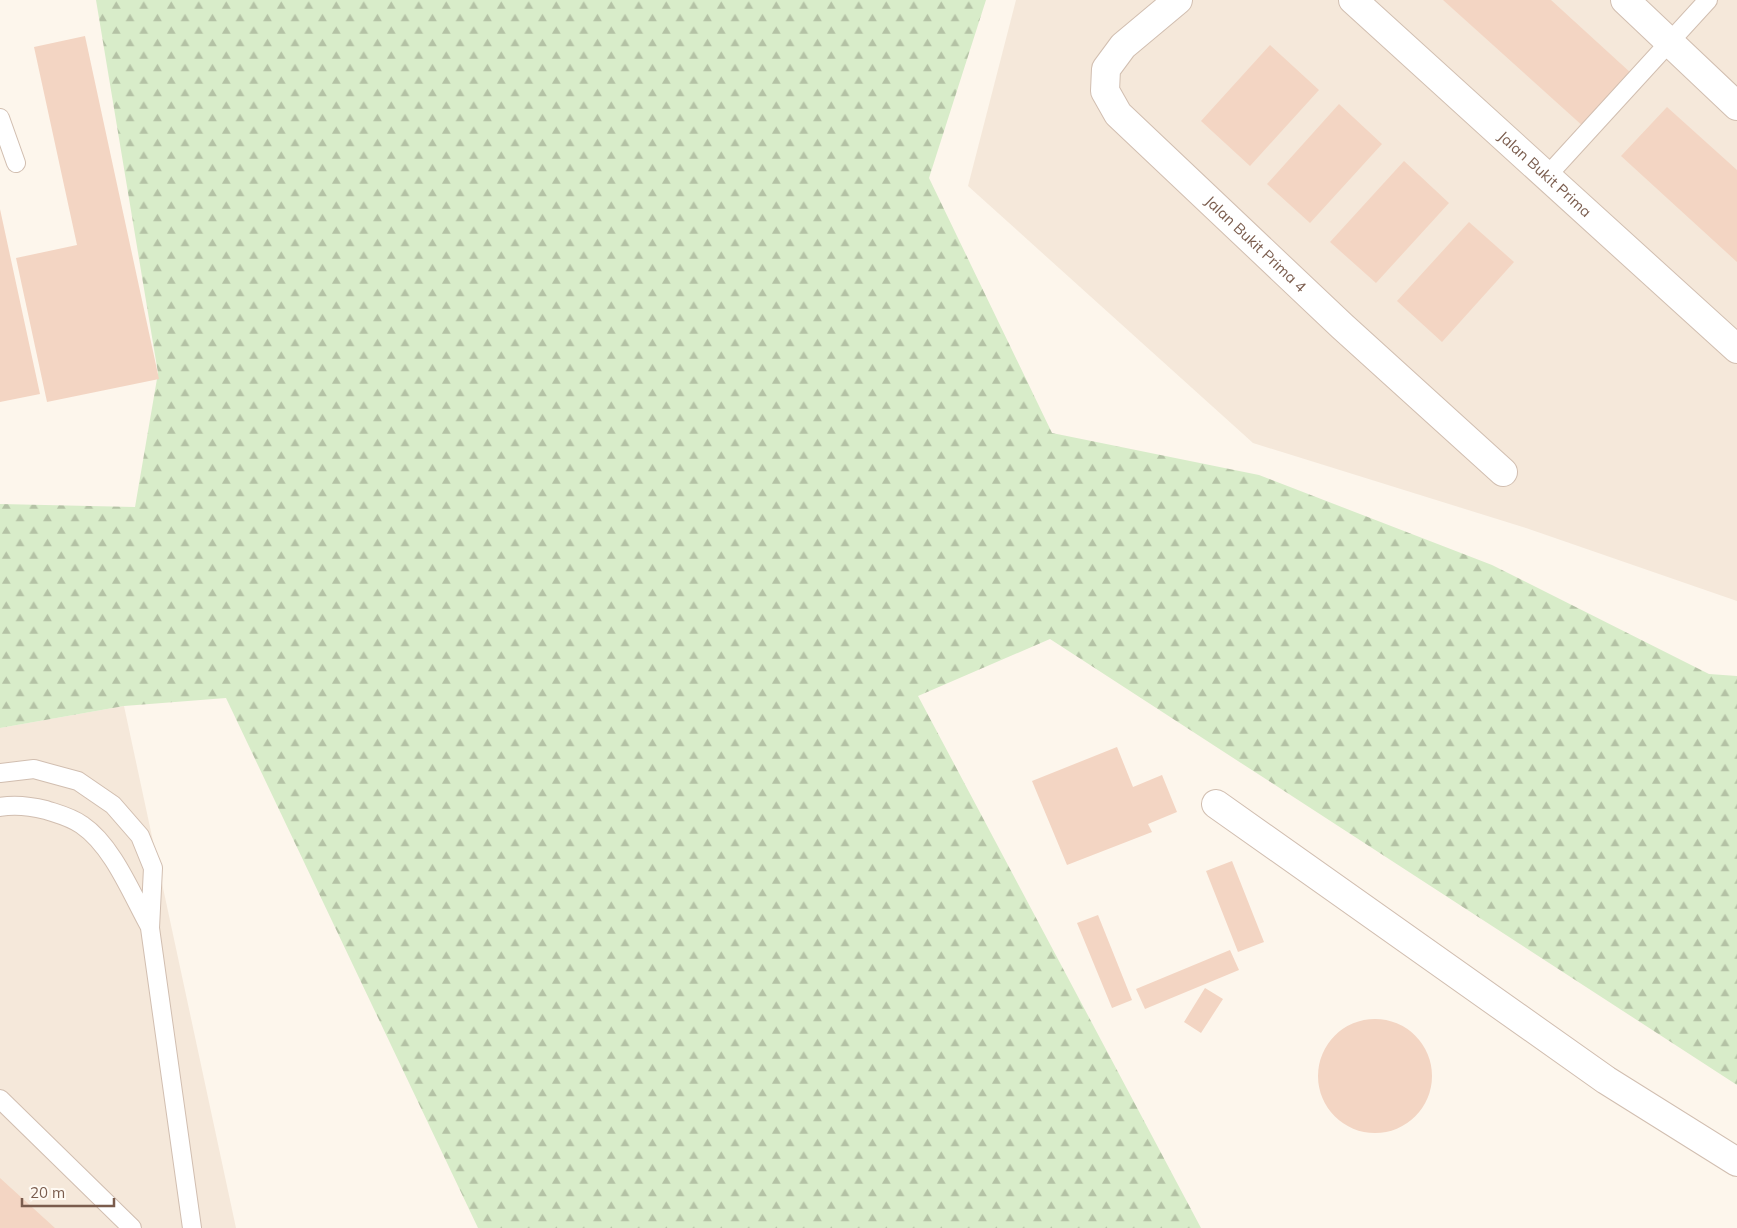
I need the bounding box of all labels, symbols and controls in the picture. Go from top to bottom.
street label: Jalan Bukit Prima [1494,127,1596,221]
street label: Jalan Bukit Prima 4 [1201,191,1310,296]
scale bar [22,1176,115,1208]
text: 20 m [30,1183,65,1202]

